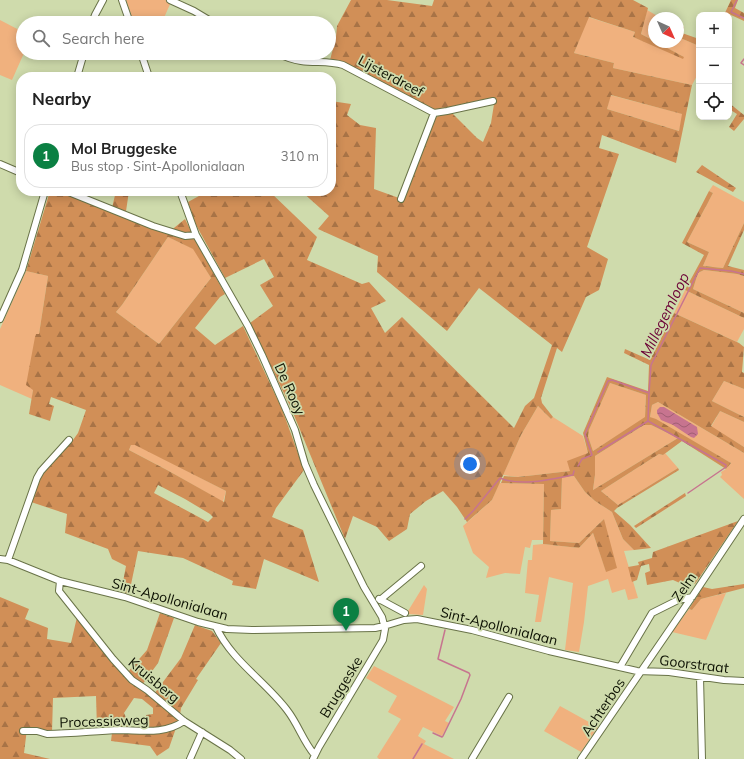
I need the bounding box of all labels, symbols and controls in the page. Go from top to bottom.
north arrow [648,12,684,48]
map controls [696,12,732,120]
button: + [696,12,732,48]
search box [16,16,336,60]
icon: search [30,27,52,49]
text: Search here [62,29,144,48]
button: − [696,48,732,84]
street label: Lijsterdreef [355,51,427,101]
button: locate [696,84,732,120]
text: Nearby [32,88,91,109]
text: Mol Bruggeske [71,139,177,158]
text: 1 [42,148,50,164]
text: 310 m [281,148,319,164]
text: Bus stop · Sint-Apollonialaan [71,158,245,174]
water label: Millegemloop [636,269,693,360]
street label: De Rooy [271,360,310,418]
your location [460,454,480,474]
street label: Zelm [668,569,700,605]
street label: Sint-Apollonialaan [110,574,230,624]
pin: 1 [333,598,359,631]
street label: Sint-Apollonialaan [438,603,560,649]
street label: Goorstraat [658,651,730,677]
street label: Kruisberg [125,653,183,707]
street label: Bruggeske [316,653,366,721]
street label: Achterbos [577,674,629,739]
street label: Processieweg [59,710,149,732]

